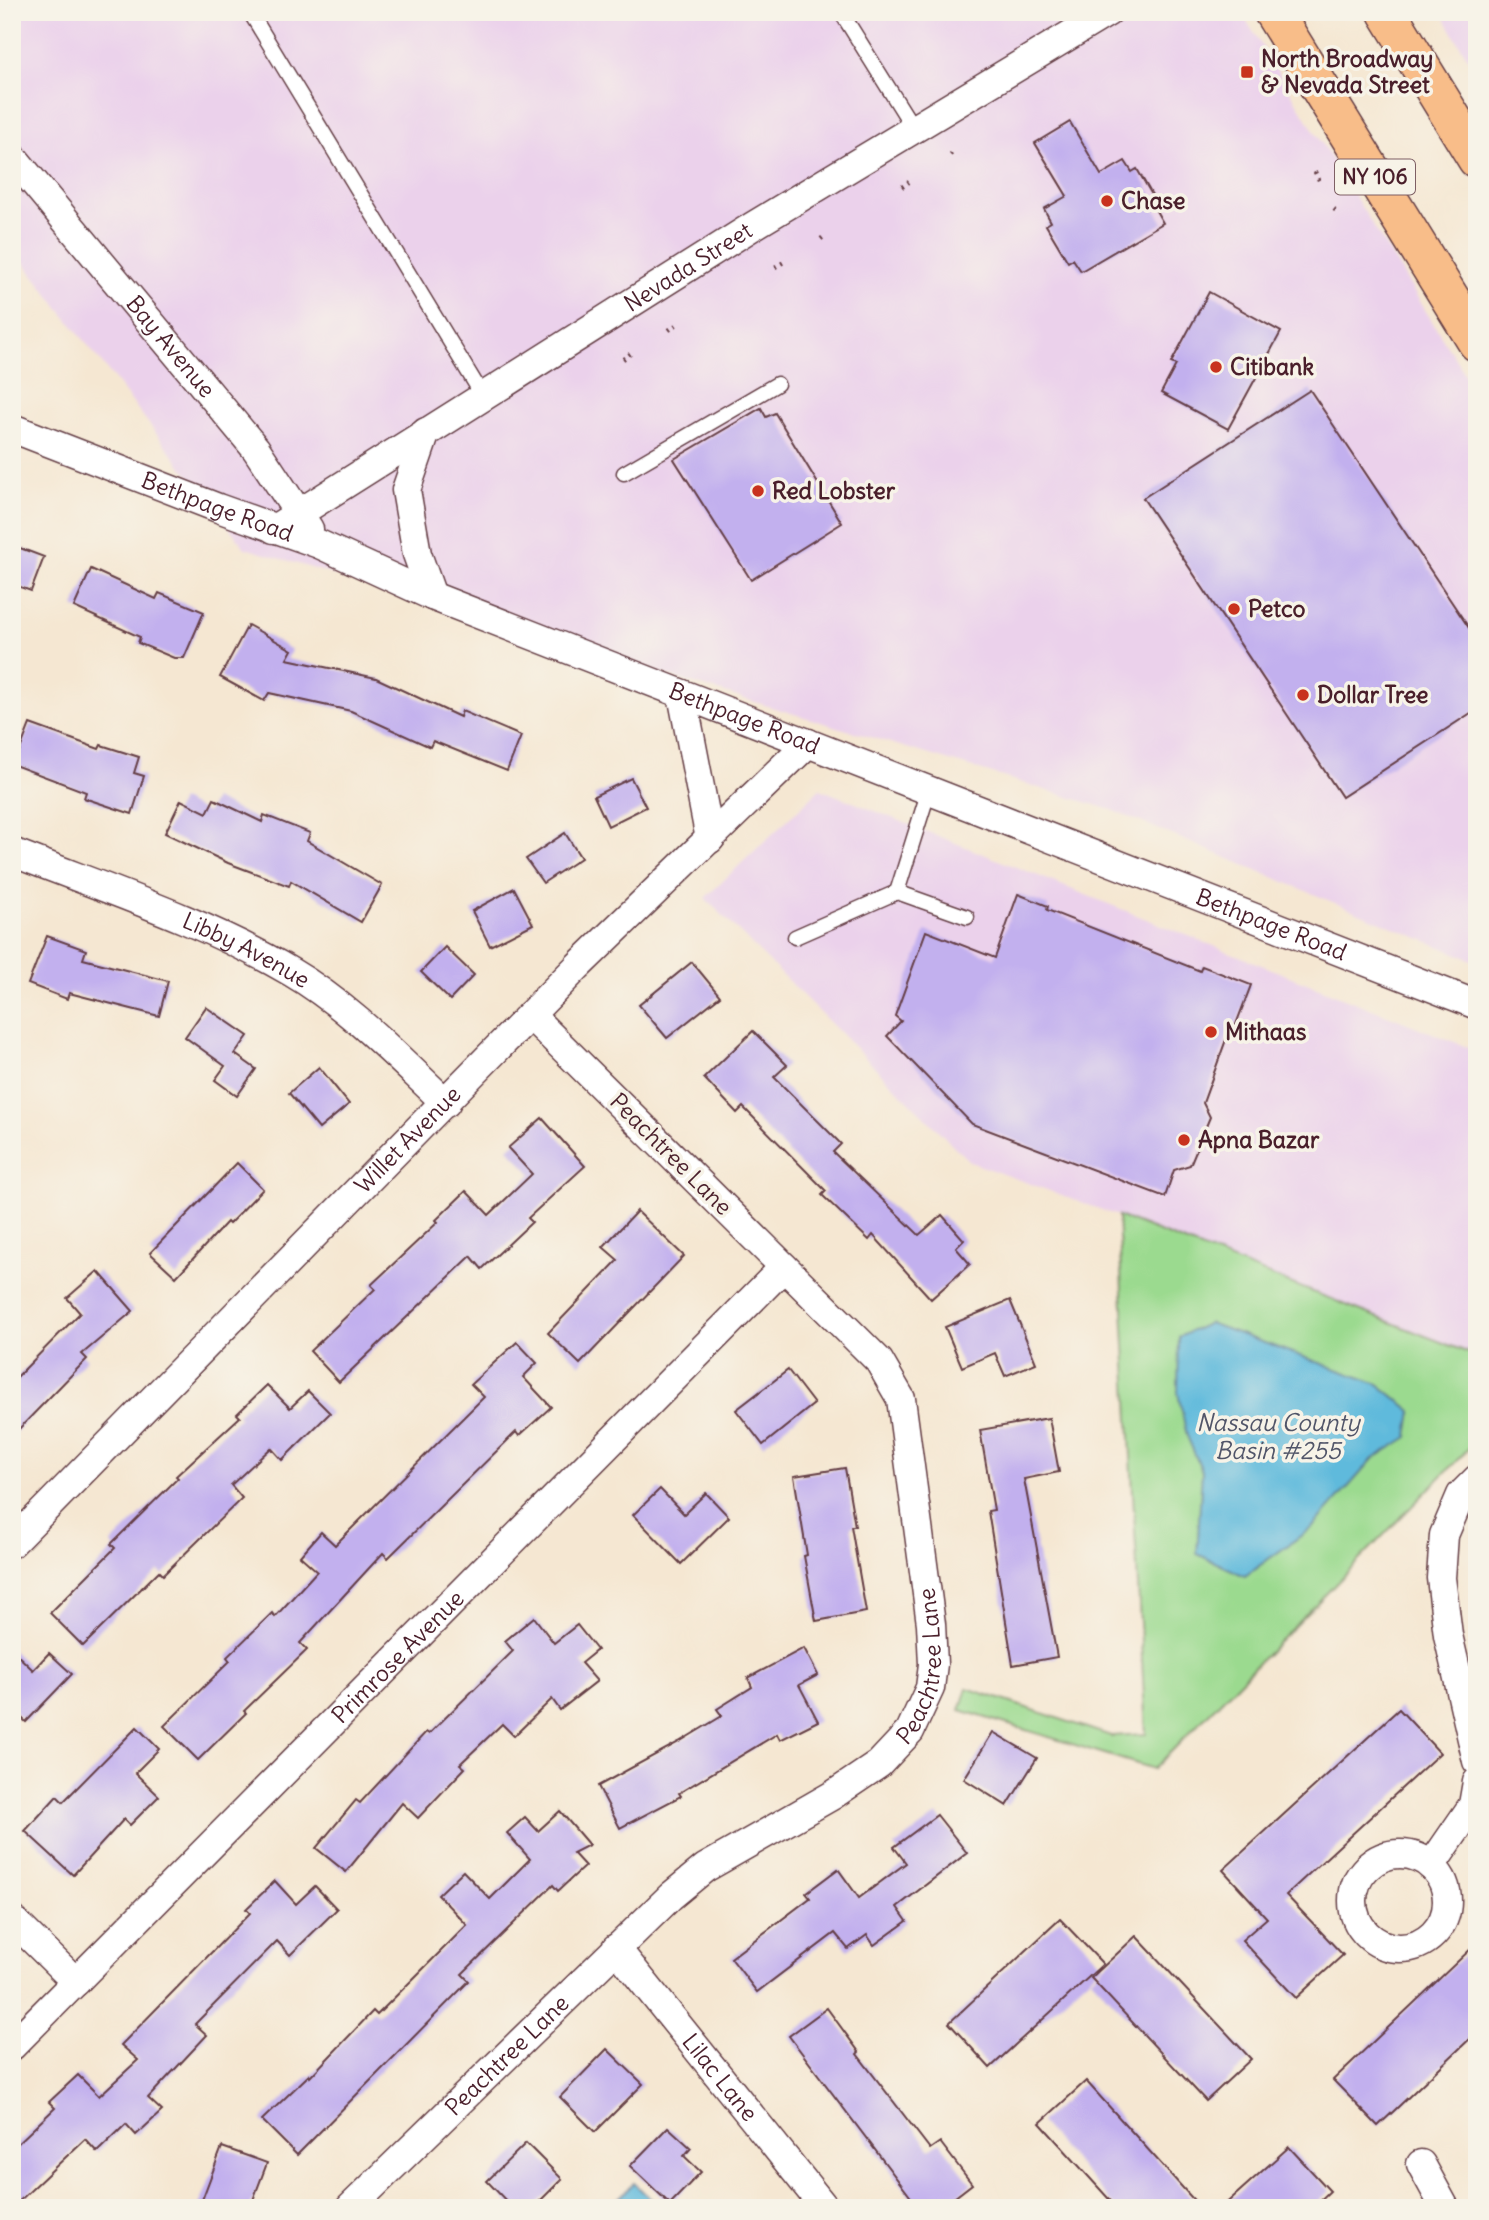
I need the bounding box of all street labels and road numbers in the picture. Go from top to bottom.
road number: NY 106 [1335,160,1415,194]
street label: Nevada Street [618,215,757,318]
street label: Bay Avenue [120,289,222,403]
street label: Bethpage Road [138,465,297,548]
street label: Bethpage Road [665,675,824,760]
street label: Bethpage Road [1192,882,1351,967]
street label: Libby Avenue [178,905,315,994]
street label: Willet Avenue [348,1079,466,1199]
street label: Peachtree Lane [604,1086,739,1221]
street label: Primrose Avenue [325,1584,470,1729]
street label: Peachtree Lane [890,1586,947,1750]
street label: Peachtree Lane [439,1988,575,2122]
street label: Lilac Lane [676,2027,764,2127]

